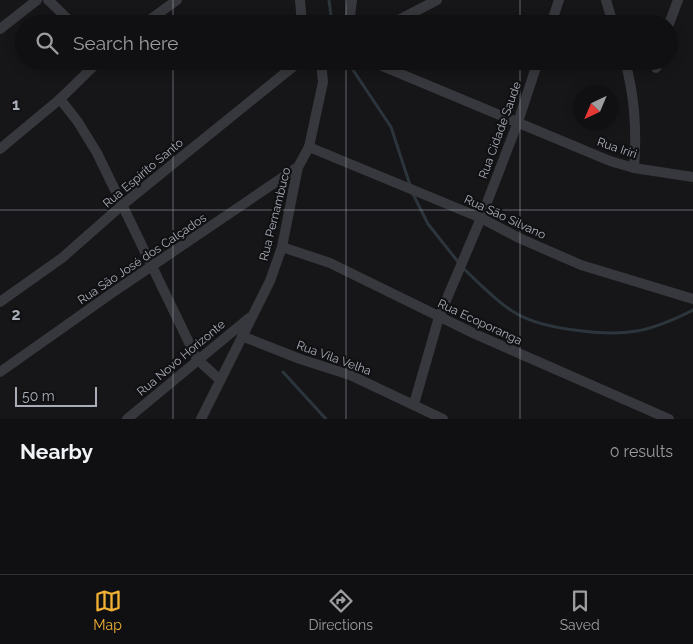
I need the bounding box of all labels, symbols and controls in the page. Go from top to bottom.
search box [15,15,678,70]
icon: search [33,29,61,57]
text: Search here [73,32,179,54]
street label: Rua Cidade Saude [476,80,524,180]
north arrow [573,85,618,130]
text: 1 [12,95,20,114]
street label: Rua Espírito Santo [100,135,186,211]
street label: Rua Iriri [595,135,639,161]
street label: Rua Pernambuco [257,166,293,262]
street label: Rua São Silvano [462,192,548,242]
street label: Rua São José dos Calçados [75,211,209,307]
street label: Rua Ecoporanga [436,296,524,348]
text: 2 [11,305,21,324]
street label: Rua Novo Horizonte [134,317,228,399]
street label: Rua Vila Velha [295,338,373,378]
scale bar [15,384,98,407]
text: 50 m [22,388,55,404]
text: Nearby [20,439,93,464]
text: 0 results [610,442,673,461]
tab: Map [93,587,122,633]
tab: Directions [308,587,373,633]
tab: Saved [560,587,600,633]

